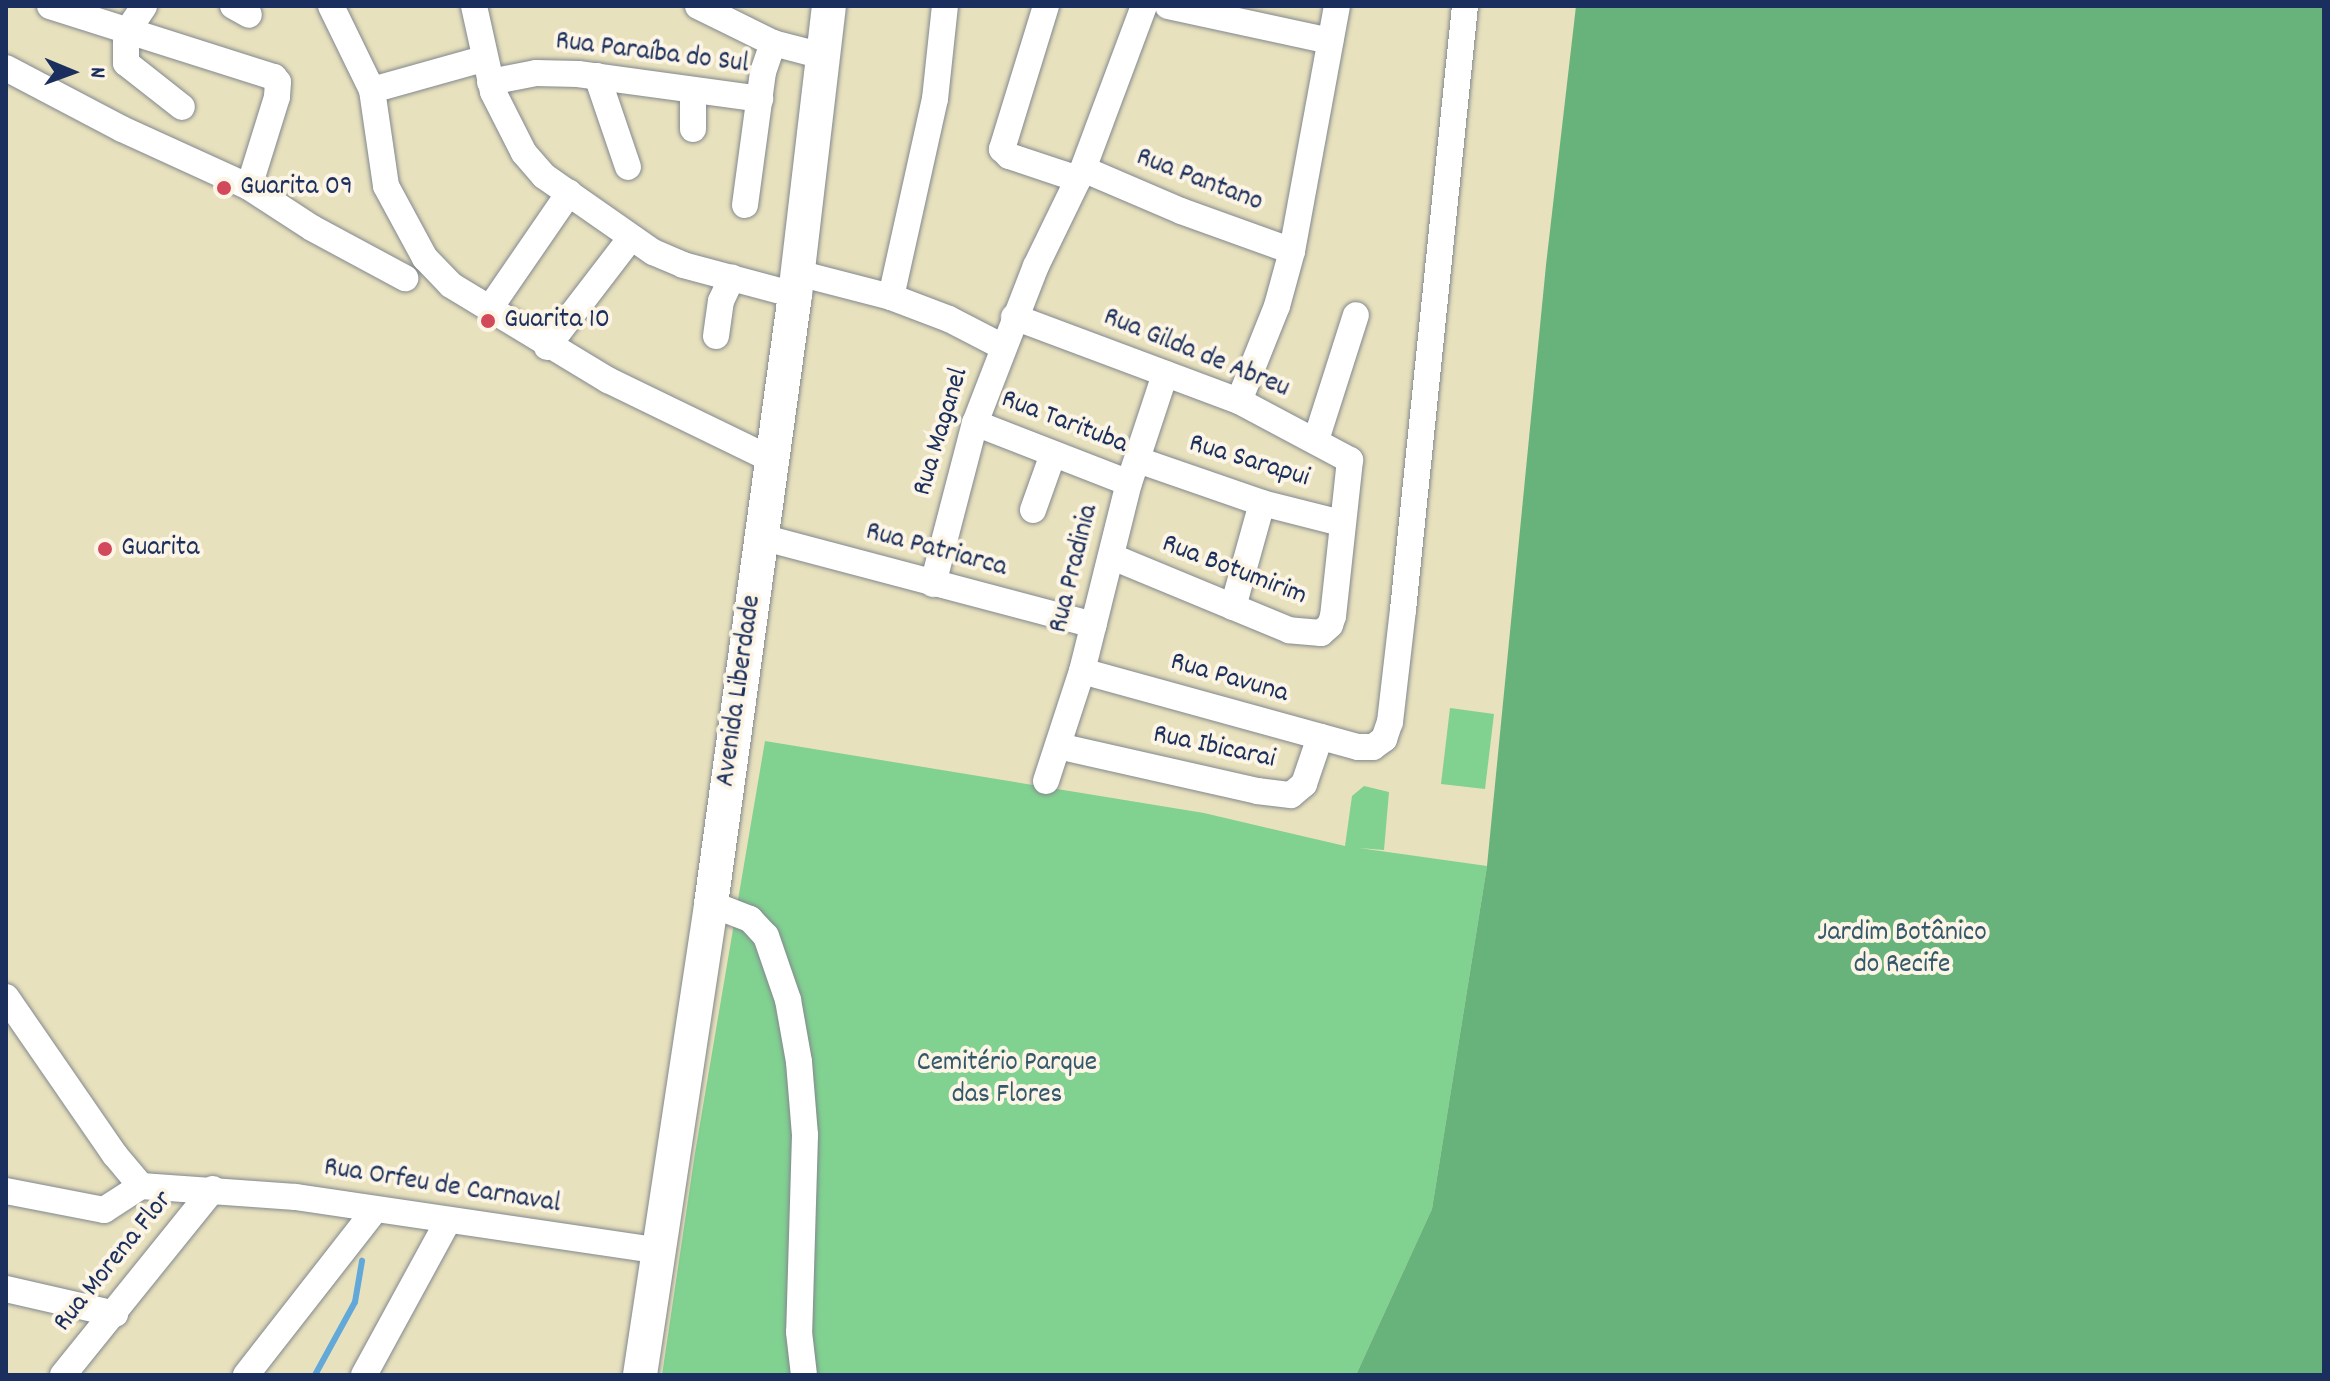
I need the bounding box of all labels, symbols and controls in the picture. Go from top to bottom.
street label: Rua Paraíba do Sul [553,25,751,83]
north arrow [32,32,112,112]
text: N [81,67,112,78]
street label: Rua Pantano [1131,142,1267,220]
place label: Guarita 09 [240,171,353,205]
marker: Guarita 09 [215,179,233,197]
street label: Rua Gilda de Abreu [1098,301,1294,407]
place label: Guarita 10 [504,304,610,338]
marker: Guarita 10 [479,312,497,330]
street label: Rua Maganel [907,364,977,500]
street label: Rua Tarituba [996,384,1132,462]
street label: Rua Sarapui [1185,428,1313,496]
street label: Rua Pradinia [1043,501,1107,637]
street label: Rua Patriarca [862,516,1010,586]
street label: Rua Botumirim [1157,528,1311,614]
place label: Guarita [121,532,199,566]
marker: Guarita [96,540,114,558]
street label: Avenida Liberdade [710,593,770,789]
street label: Rua Pavuna [1166,646,1292,712]
street label: Rua Ibicarai [1150,719,1278,777]
park label: Jardim Botânico do Recife [1817,917,1987,983]
park label: Cemitério Parque das Flores [917,1047,1097,1113]
street label: Rua Orfeu de Carnaval [321,1152,563,1222]
street label: Rua Morena Flor [47,1185,181,1339]

